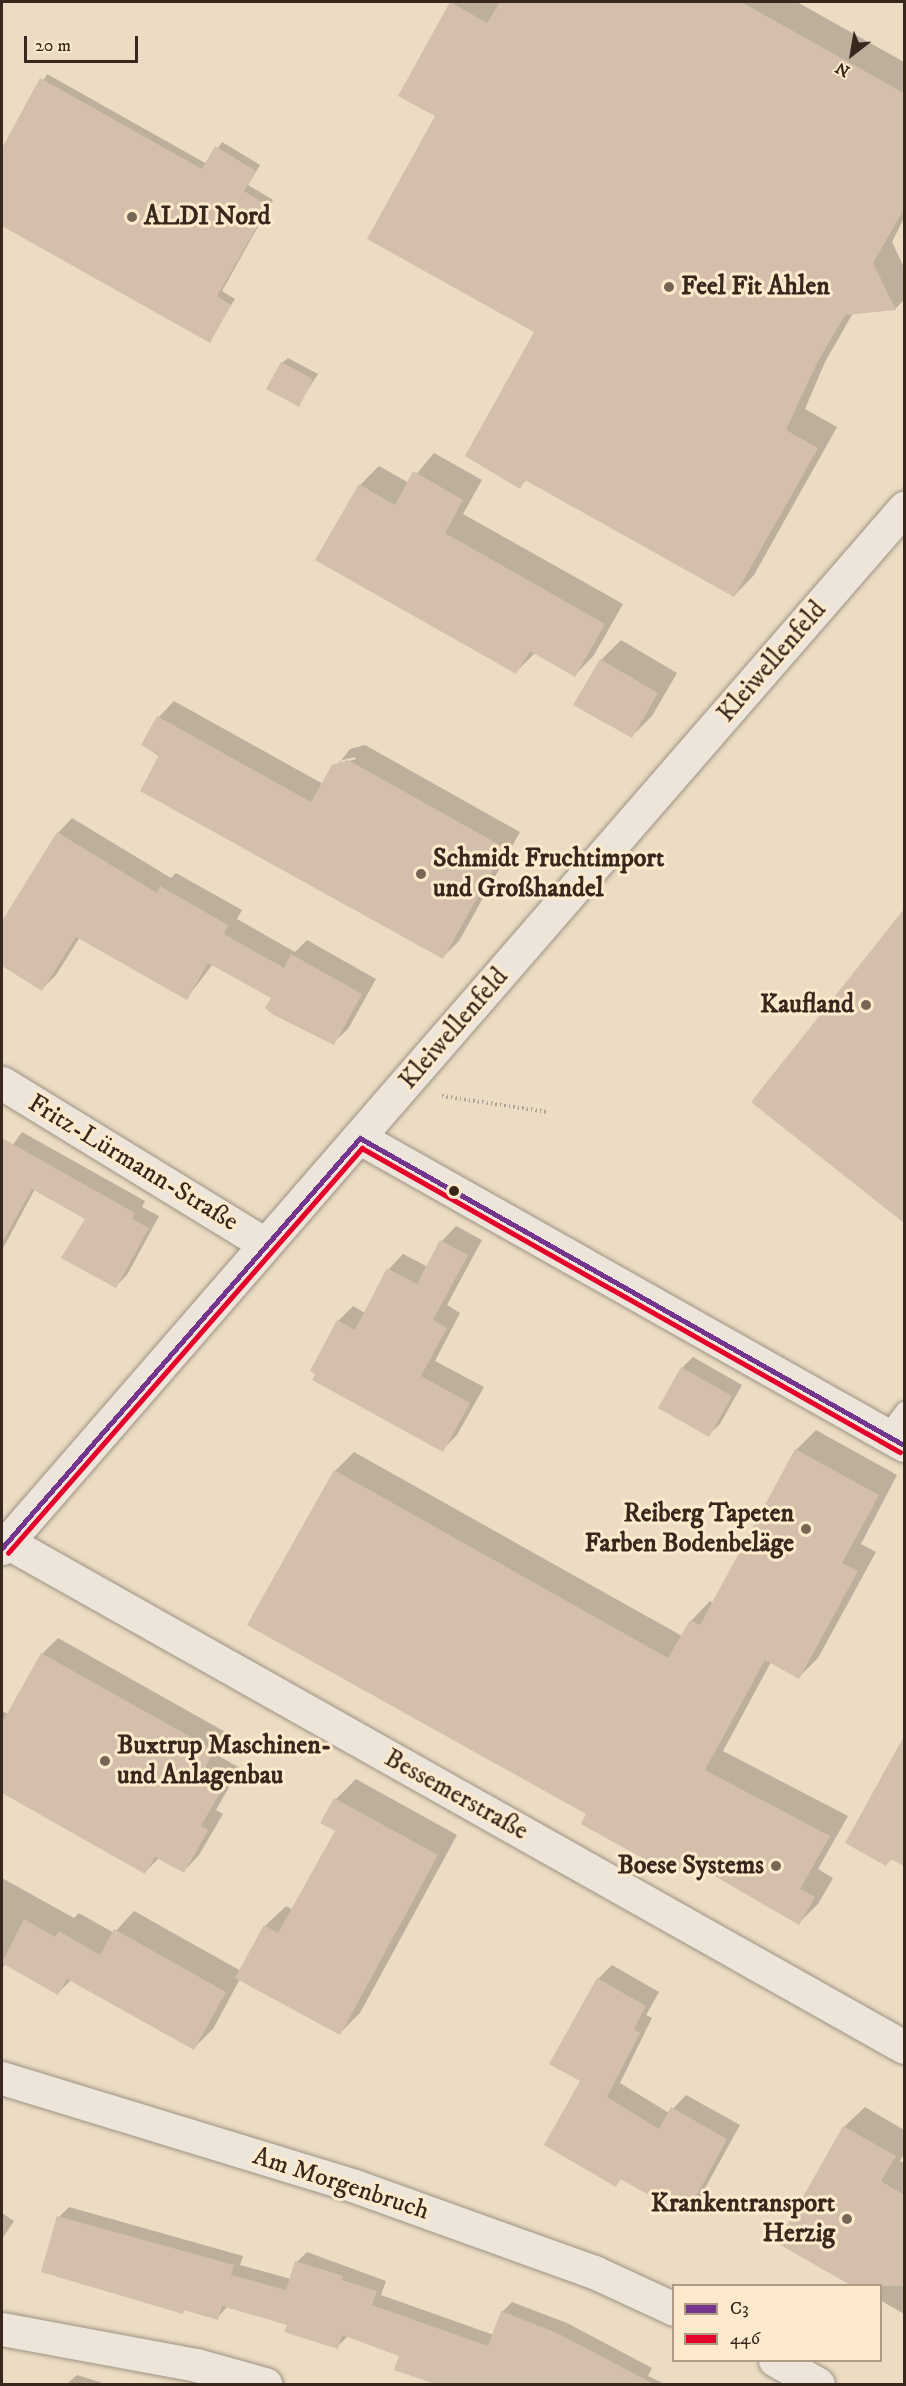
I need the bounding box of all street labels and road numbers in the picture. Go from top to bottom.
street label: Kleiwellenfeld [711,595,833,729]
street label: Kleiwellenfeld [393,962,515,1096]
street label: Fritz-Lürmann-Straße [22,1088,244,1238]
street label: Bessemerstraße [379,1743,533,1847]
street label: Am Morgenbruch [249,2141,433,2227]

